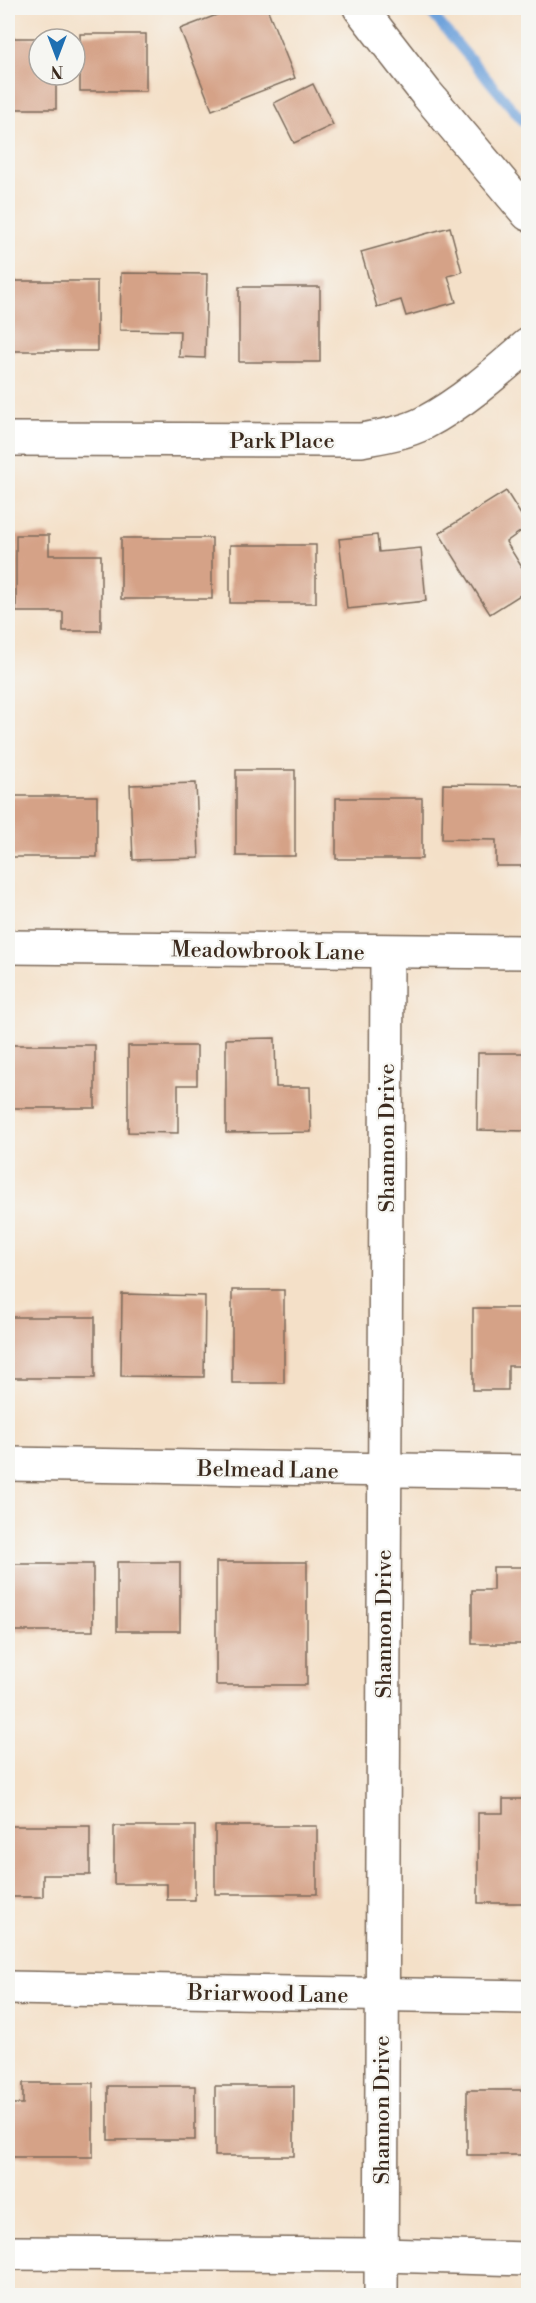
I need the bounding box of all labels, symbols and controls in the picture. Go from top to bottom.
north arrow [27,27,87,87]
text: N [50,61,63,81]
street label: Park Place [229,428,335,455]
street label: Meadowbrook Lane [171,936,365,967]
street label: Shannon Drive [374,1063,401,1213]
street label: Belmead Lane [196,1456,339,1485]
street label: Shannon Drive [371,1549,398,1699]
street label: Briarwood Lane [186,1980,349,2009]
street label: Shannon Drive [369,2035,396,2185]

